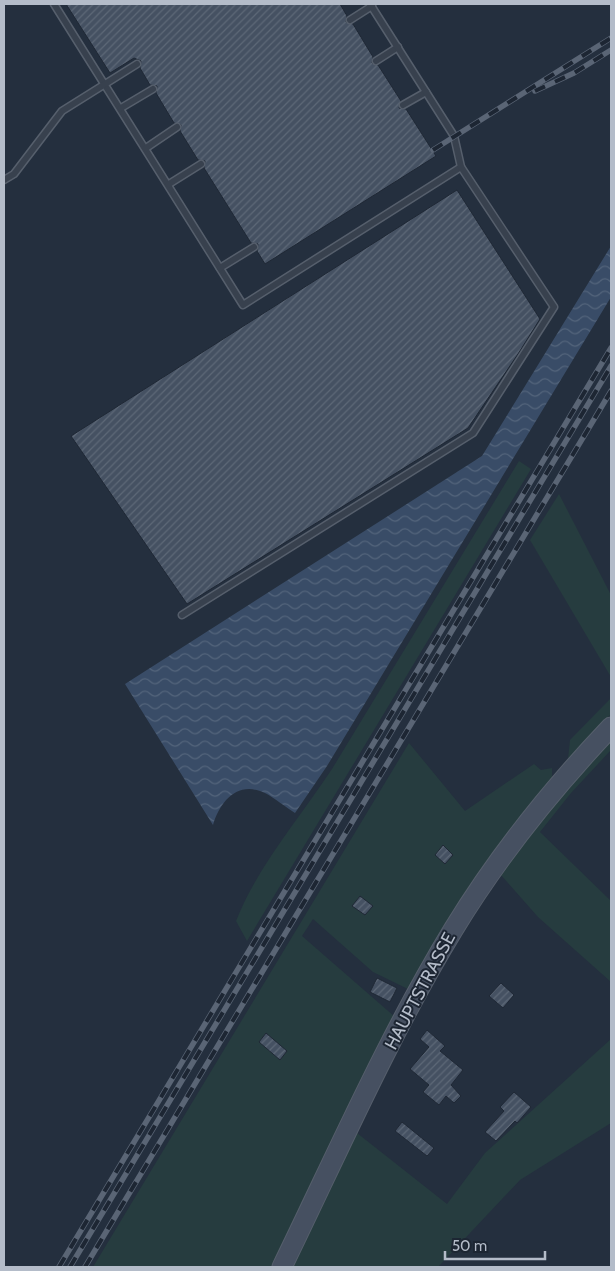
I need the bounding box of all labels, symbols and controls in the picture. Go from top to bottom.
street label: HAUPTSTRASSE [380,929,460,1053]
scale bar [445,1228,545,1260]
text: 50 m [452,1237,487,1255]

